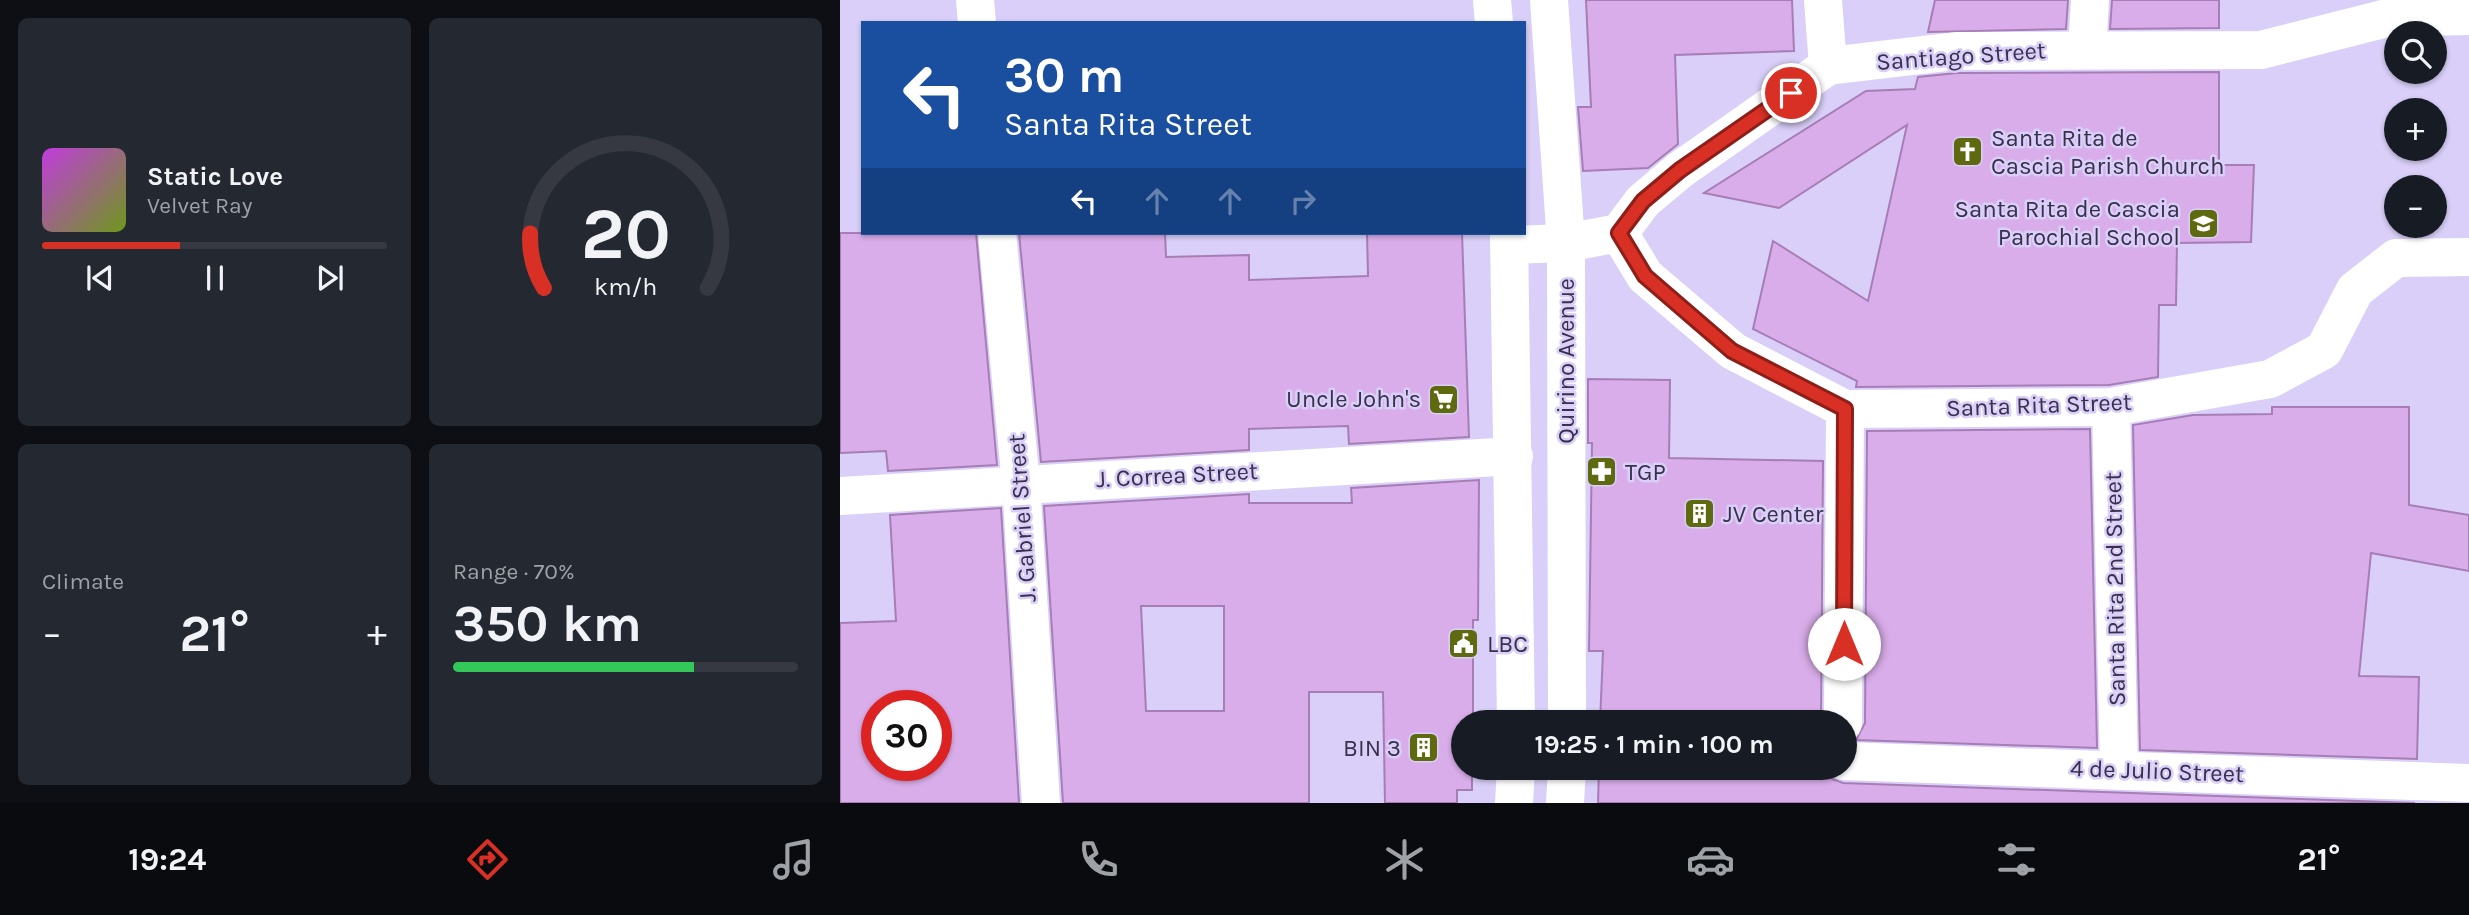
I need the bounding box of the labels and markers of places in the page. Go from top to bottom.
pin [1761,63,1821,123]
place label: Santa Rita de Cascia Parish Church [1991,124,2224,180]
church icon: Santa Rita de Cascia Parish Church [1951,135,1985,169]
place label: Santa Rita de Cascia Parochial School [1955,195,2180,251]
school or university icon: Santa Rita de Cascia Parochial School [2186,206,2220,240]
supermarket icon: Uncle John's [1427,382,1461,416]
place label: Uncle John's [1286,385,1421,413]
pharmacy icon: TGP [1585,455,1619,489]
place label: TGP [1625,458,1666,486]
building icon: JV Center [1683,497,1717,531]
place label: JV Center [1723,500,1824,528]
public building icon: LBC [1447,627,1481,661]
place label: LBC [1487,630,1528,658]
building icon: BIN 3 [1407,731,1441,765]
place label: BIN 3 [1343,734,1401,762]

